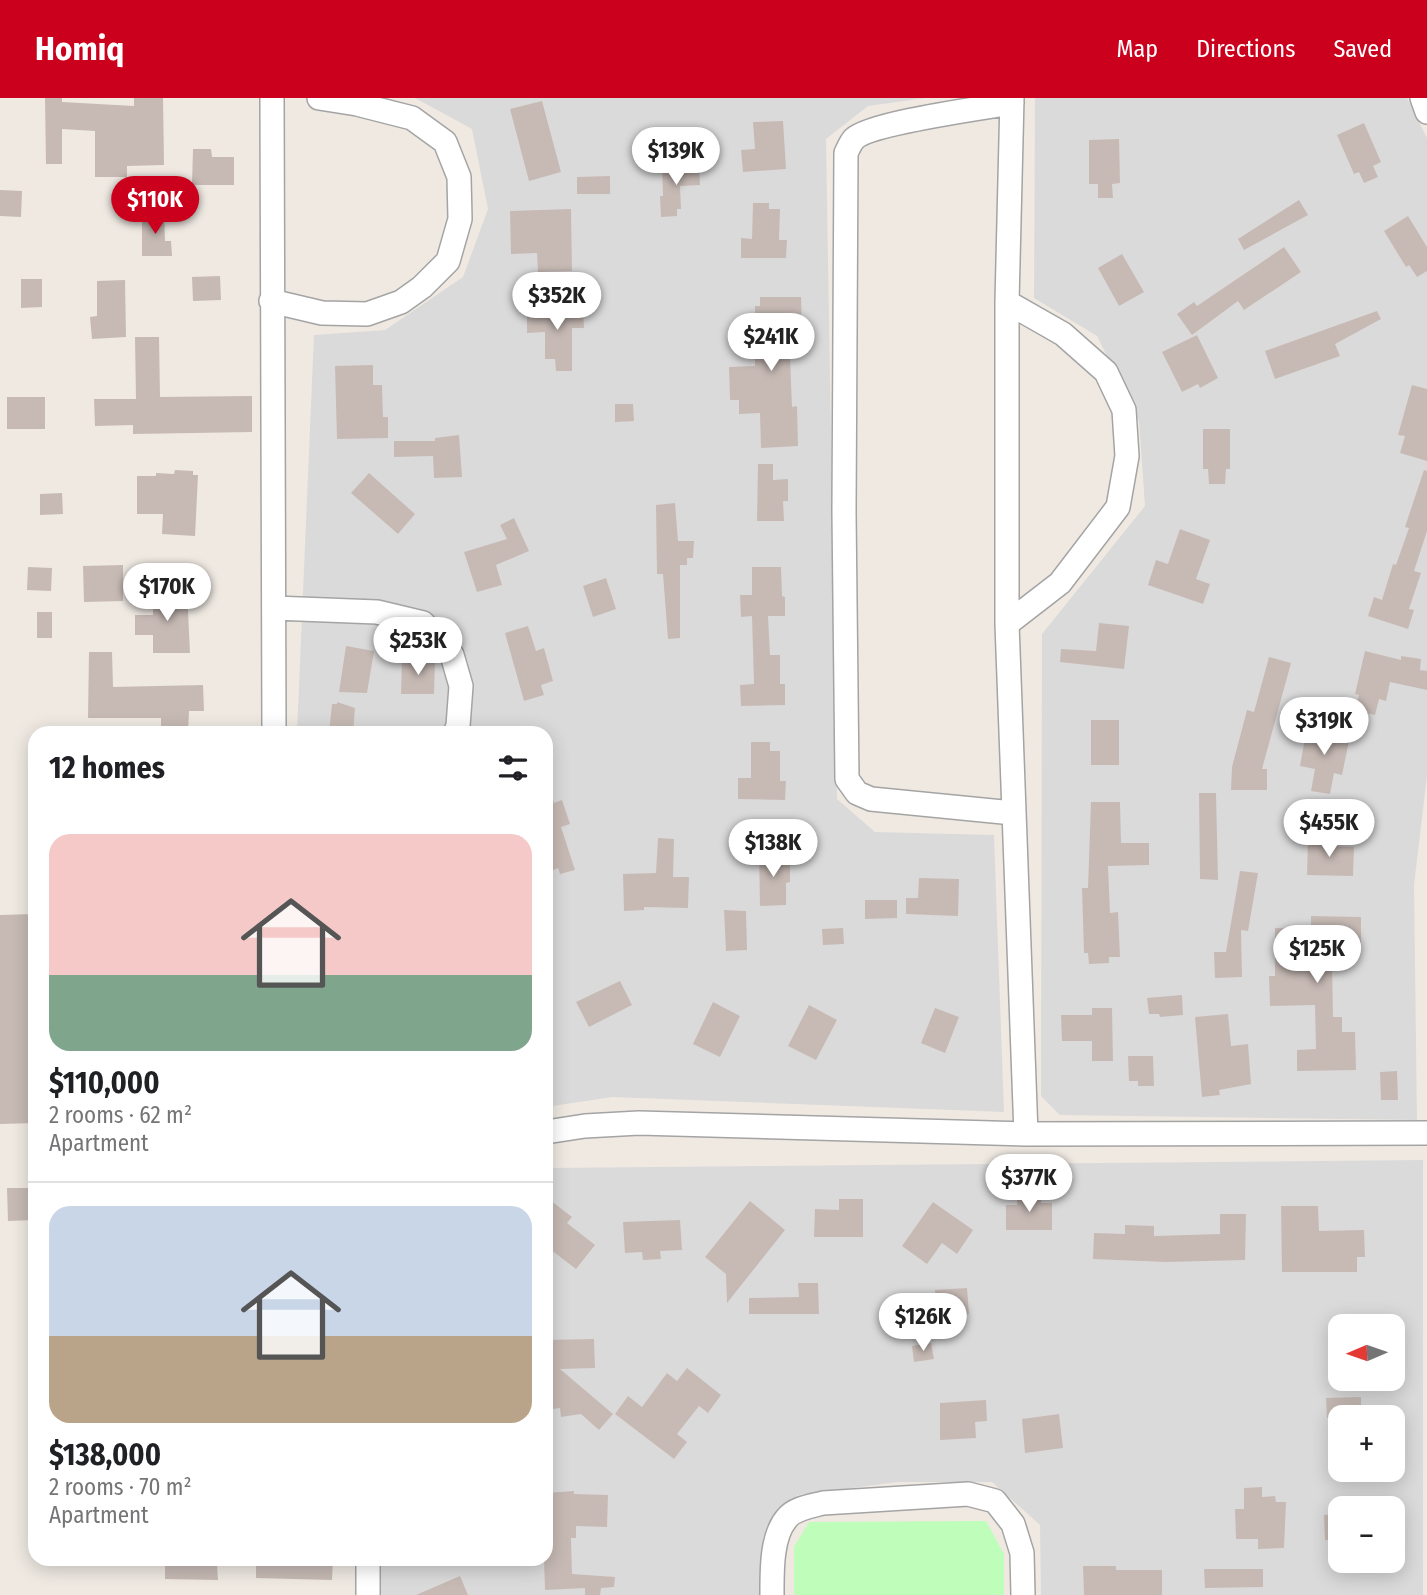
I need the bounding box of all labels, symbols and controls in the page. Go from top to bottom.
text: Homiq [35,29,124,69]
text: Map [1117,35,1158,63]
text: Directions [1196,35,1295,63]
text: Saved [1333,35,1392,63]
pin: $139K [627,127,725,187]
text: $139K [648,136,704,164]
pin: $110K [106,176,204,236]
text: $110K [127,185,183,213]
pin: $352K [508,272,606,332]
text: $352K [528,281,586,309]
pin: $241K [722,314,820,373]
text: $241K [744,322,798,350]
pin: $170K [118,564,216,623]
text: $170K [139,572,195,600]
pin: $253K [369,618,467,677]
text: $253K [389,626,447,654]
pin: $319K [1275,698,1373,757]
text: $319K [1296,706,1352,734]
icon: filters [494,749,532,787]
text: 12 homes [49,750,165,786]
pin: $455K [1280,800,1378,859]
text: $455K [1300,808,1358,836]
pin: $138K [724,820,822,879]
text: $138K [745,828,801,856]
icon: home [228,880,354,1006]
pin: $125K [1268,926,1366,985]
text: $125K [1289,934,1345,962]
text: $110,000 [49,1065,160,1101]
text: 2 rooms · 62 m² [49,1101,192,1129]
text: Apartment [49,1129,149,1157]
pin: $377K [980,1154,1078,1214]
text: $377K [1001,1163,1057,1191]
icon: home [228,1252,354,1378]
pin: $126K [874,1294,972,1353]
text: $126K [895,1302,951,1330]
north arrow [1328,1314,1405,1391]
map controls [1328,1314,1405,1573]
button: + [1328,1405,1405,1482]
text: $138,000 [49,1437,161,1473]
text: 2 rooms · 70 m² [49,1473,192,1501]
button: − [1328,1496,1405,1573]
text: Apartment [49,1501,149,1529]

